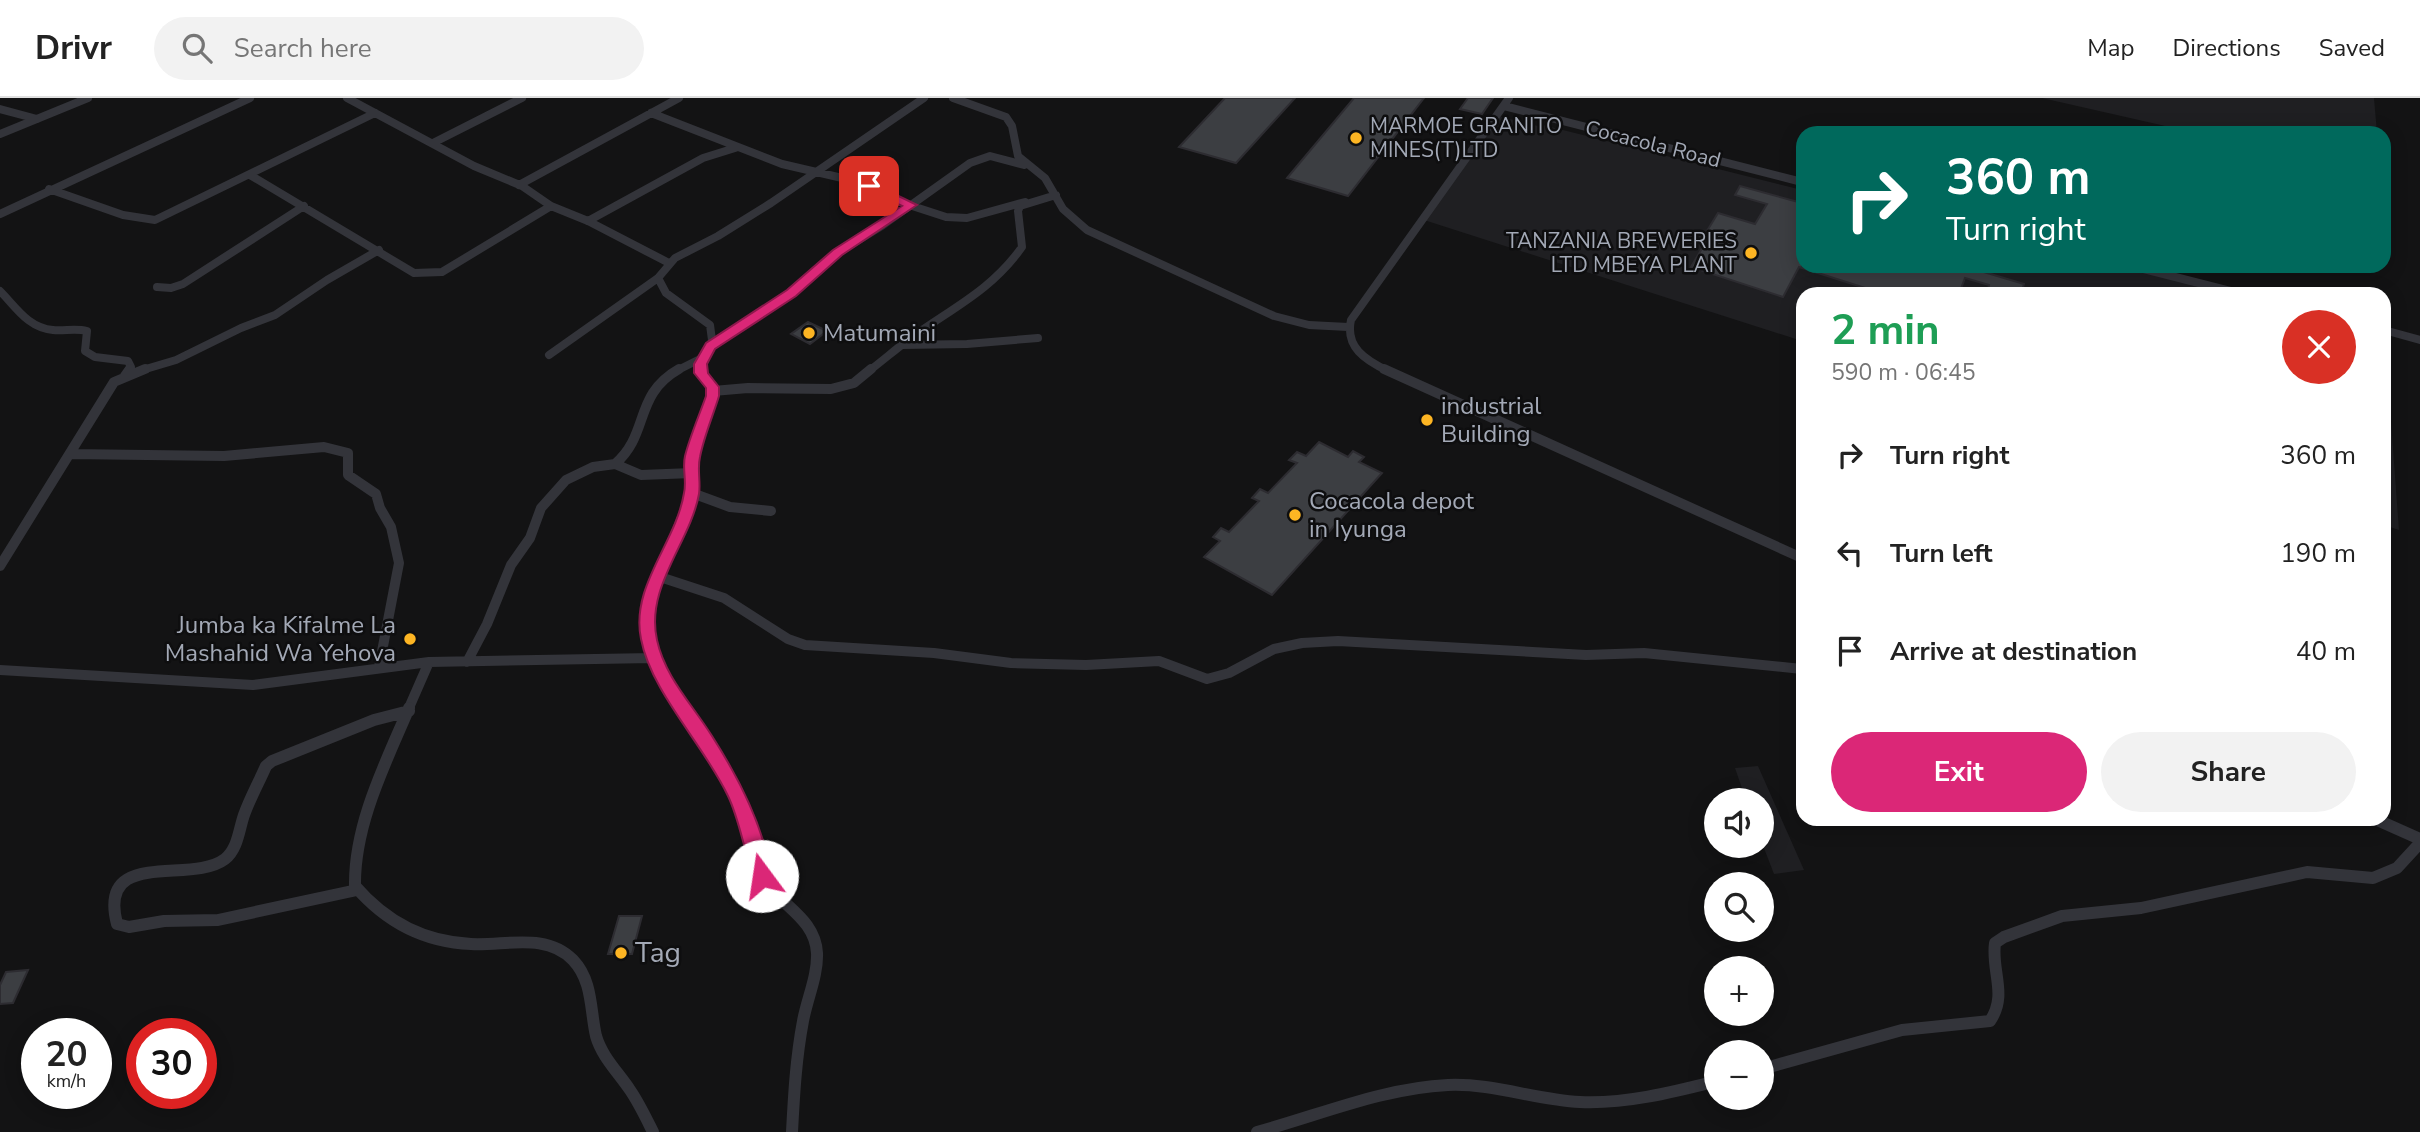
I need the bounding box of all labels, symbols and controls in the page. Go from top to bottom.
search box [154,17,644,80]
text: Drivr [35,26,112,71]
icon: search [178,29,216,67]
text: Search here [234,31,372,66]
text: Map [2087,32,2134,64]
text: Directions [2172,32,2281,64]
text: Saved [2319,32,2385,64]
place label: MARMOE GRANITO MINES(T)LTD [1370,112,1562,164]
street label: Cocacola Road [1582,114,1724,174]
marker: MARMOE GRANITO MINES(T)LTD [1348,130,1364,146]
text: 360 m [1946,144,2090,211]
icon: right [1831,154,1922,245]
pin [839,156,899,216]
icon: arrive [850,167,888,205]
text: Turn right [1946,208,2086,251]
place label: TANZANIA BREWERIES LTD MBEYA PLANT [1506,227,1737,279]
marker: TANZANIA BREWERIES LTD MBEYA PLANT [1743,245,1759,261]
text: 2 min [1831,302,1940,359]
button: close [2282,310,2356,384]
place label: Matumaini [823,317,936,349]
marker: Matumaini [801,325,817,341]
text: 590 m · 06:45 [1831,357,1976,388]
place label: industrial Building [1441,390,1541,450]
marker: industrial Building [1419,412,1435,428]
icon: right [1831,436,1869,474]
text: Turn right [1890,438,2009,473]
text: 360 m [2280,438,2356,473]
place label: Cocacola depot in Iyunga [1309,485,1475,545]
marker: Cocacola depot in Iyunga [1287,507,1303,523]
icon: left [1831,534,1869,572]
text: Turn left [1890,536,1993,571]
text: 190 m [2280,536,2356,571]
place label: Jumba ka Kifalme La Mashahid Wa Yehova [165,609,396,669]
marker: Jumba ka Kifalme La Mashahid Wa Yehova [402,631,418,647]
icon: arrive [1831,632,1869,670]
text: Arrive at destination [1890,634,2137,669]
text: 40 m [2296,634,2356,669]
button: Exit [1831,732,2087,812]
button: Share [2101,732,2356,812]
map controls [1704,788,1774,1110]
button: sound [1704,788,1774,858]
position arrow [725,839,799,913]
button: search [1704,872,1774,942]
place label: Tag [635,934,681,972]
marker: Tag [613,945,629,961]
button: + [1704,956,1774,1026]
speed limit sign: 30 [126,1018,217,1109]
text: 20 [45,1031,88,1078]
button: − [1704,1040,1774,1110]
text: km/h [47,1069,86,1093]

